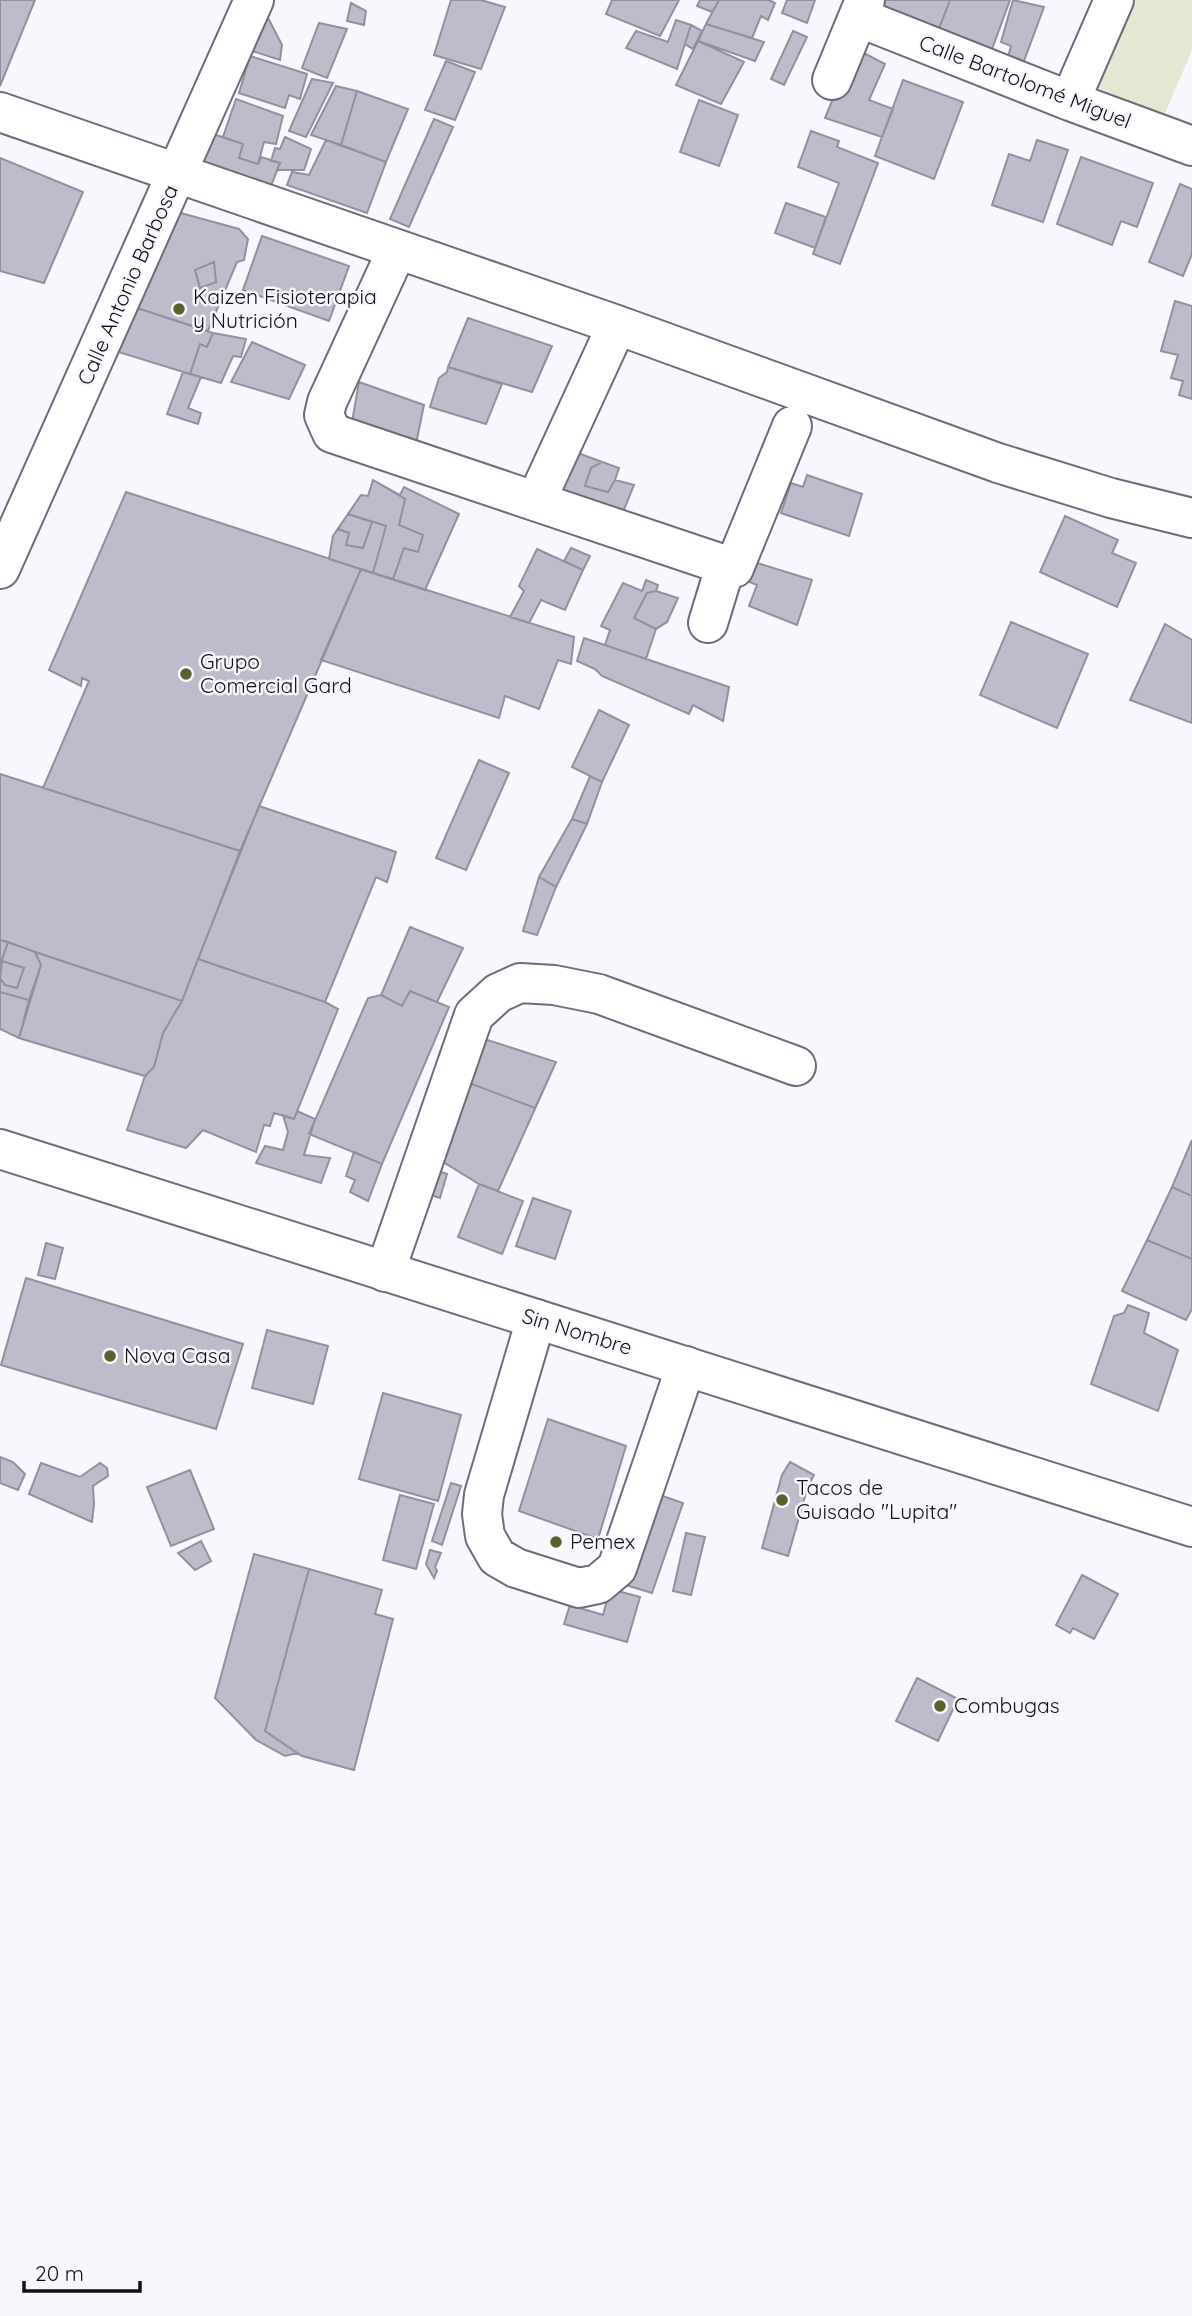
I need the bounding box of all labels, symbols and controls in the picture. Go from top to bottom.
street label: Calle Bartolomé Miguel [916,29,1135,134]
street label: Calle Antonio Barbosa [71,180,183,389]
place label: Kaizen Fisioterapia y Nutrición [193,283,377,333]
marker: Kaizen Fisioterapia y Nutrición [171,301,187,317]
place label: Grupo Comercial Gard [200,648,352,698]
marker: Grupo Comercial Gard [178,666,194,682]
street label: Sin Nombre [519,1302,635,1360]
place label: Nova Casa [124,1342,231,1368]
marker: Nova Casa [102,1348,118,1364]
place label: Tacos de Guisado "Lupita" [796,1474,957,1524]
marker: Tacos de Guisado "Lupita" [774,1492,790,1508]
place label: Pemex [570,1528,635,1554]
marker: Pemex [548,1534,564,1550]
place label: Combugas [954,1692,1060,1718]
marker: Combugas [932,1698,948,1714]
scale bar [24,2250,140,2294]
text: 20 m [35,2260,84,2286]

